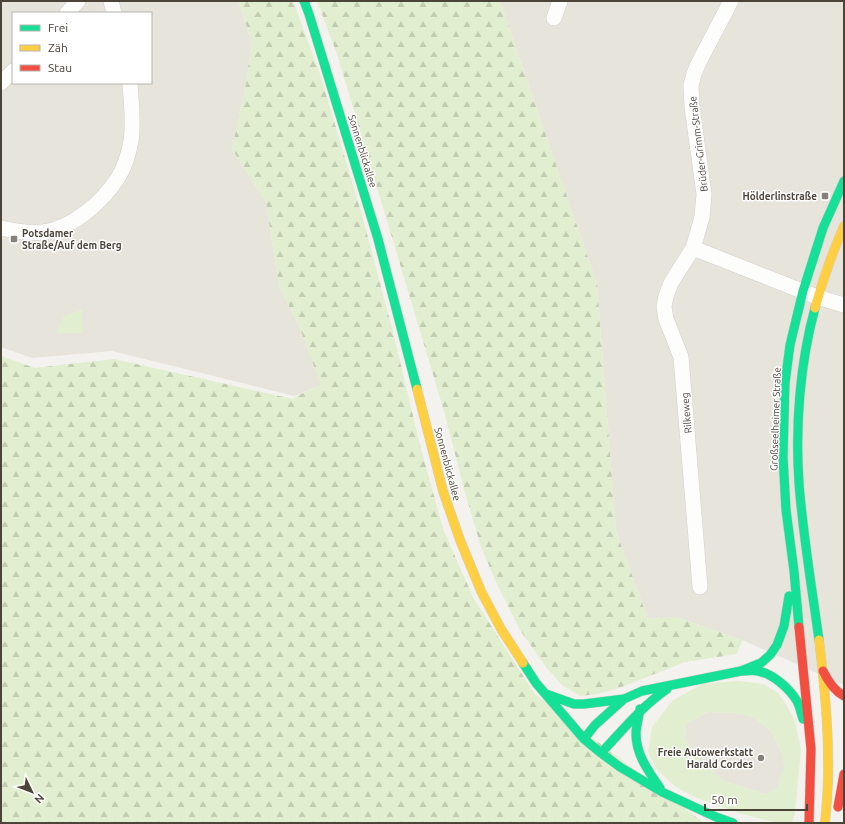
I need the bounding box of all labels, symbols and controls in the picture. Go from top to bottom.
legend [12,12,152,84]
text: Frei [48,21,68,34]
text: Zäh [48,41,68,54]
text: Stau [48,61,72,74]
street label: Brüder-Grimm-Straße [687,95,710,192]
street label: Sonnenblickallee [346,113,379,189]
place label: Hölderlinstraße [742,191,817,202]
marker: Hölderlinstraße [820,191,830,201]
place label: Potsdamer Straße/Auf dem Berg [22,228,122,251]
marker: Potsdamer Straße/Auf dem Berg [9,234,19,244]
street label: Großseelheimer Straße [768,367,783,471]
street label: Rilkeweg [679,392,694,434]
street label: Sonnenblickallee [432,426,463,502]
place label: Freie Autowerkstatt Harald Cordes [658,747,754,770]
marker: Freie Autowerkstatt Harald Cordes [756,753,766,763]
north arrow [12,772,52,812]
scale bar [705,786,807,812]
text: N [32,792,47,806]
text: 50 m [711,793,738,806]

